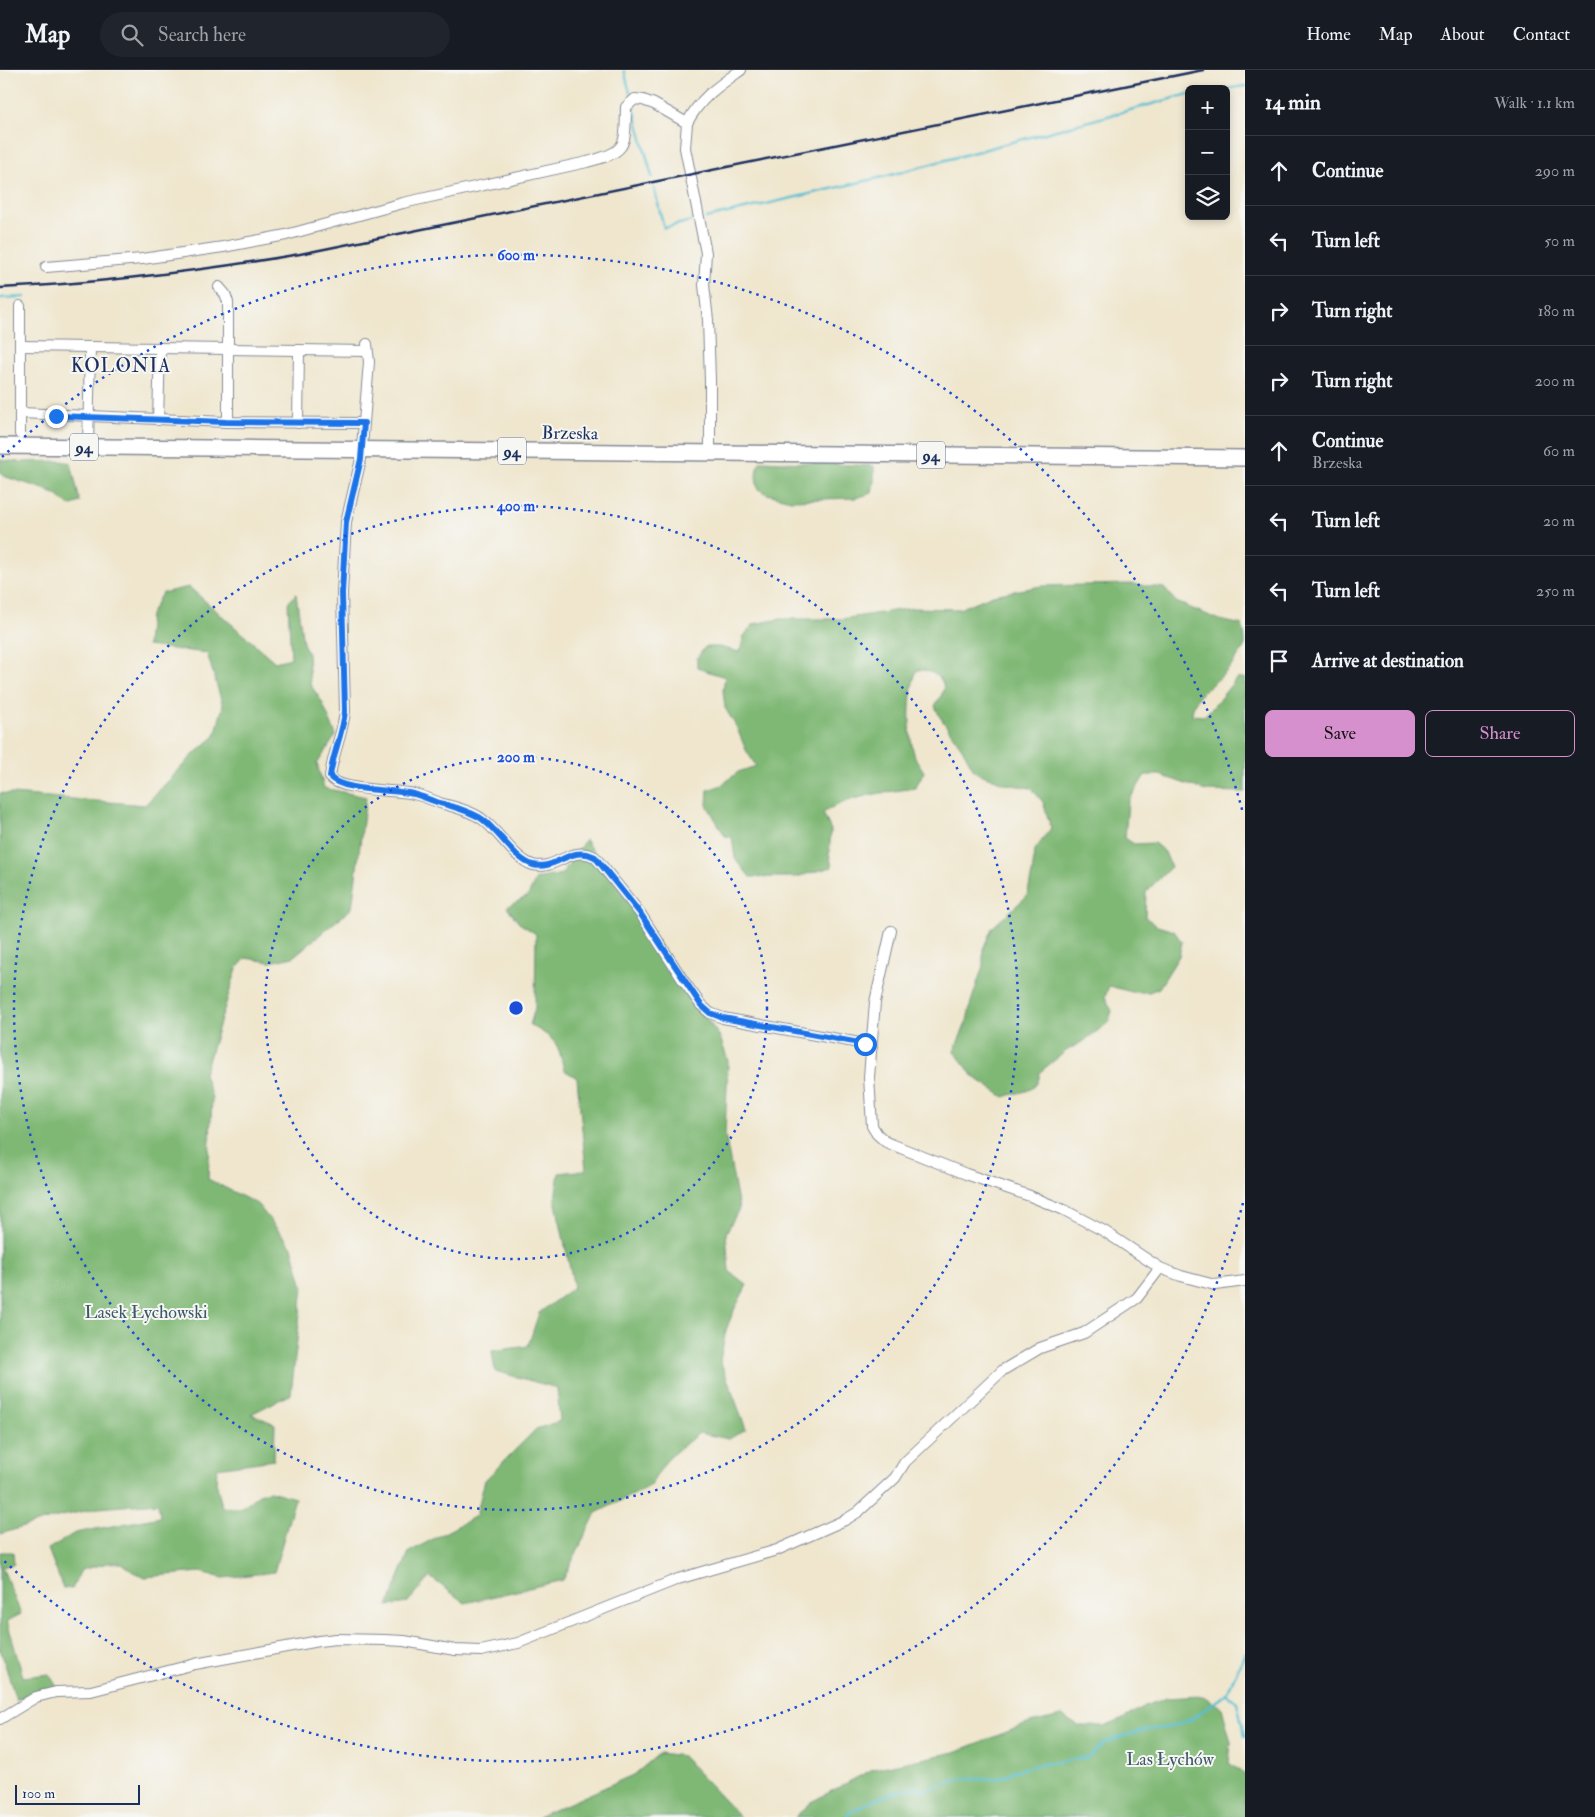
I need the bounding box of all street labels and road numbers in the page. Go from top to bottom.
street label: Brzeska [541,422,599,446]
road number: 94 [70,434,98,461]
road number: 94 [498,438,526,464]
road number: 94 [917,442,945,468]

